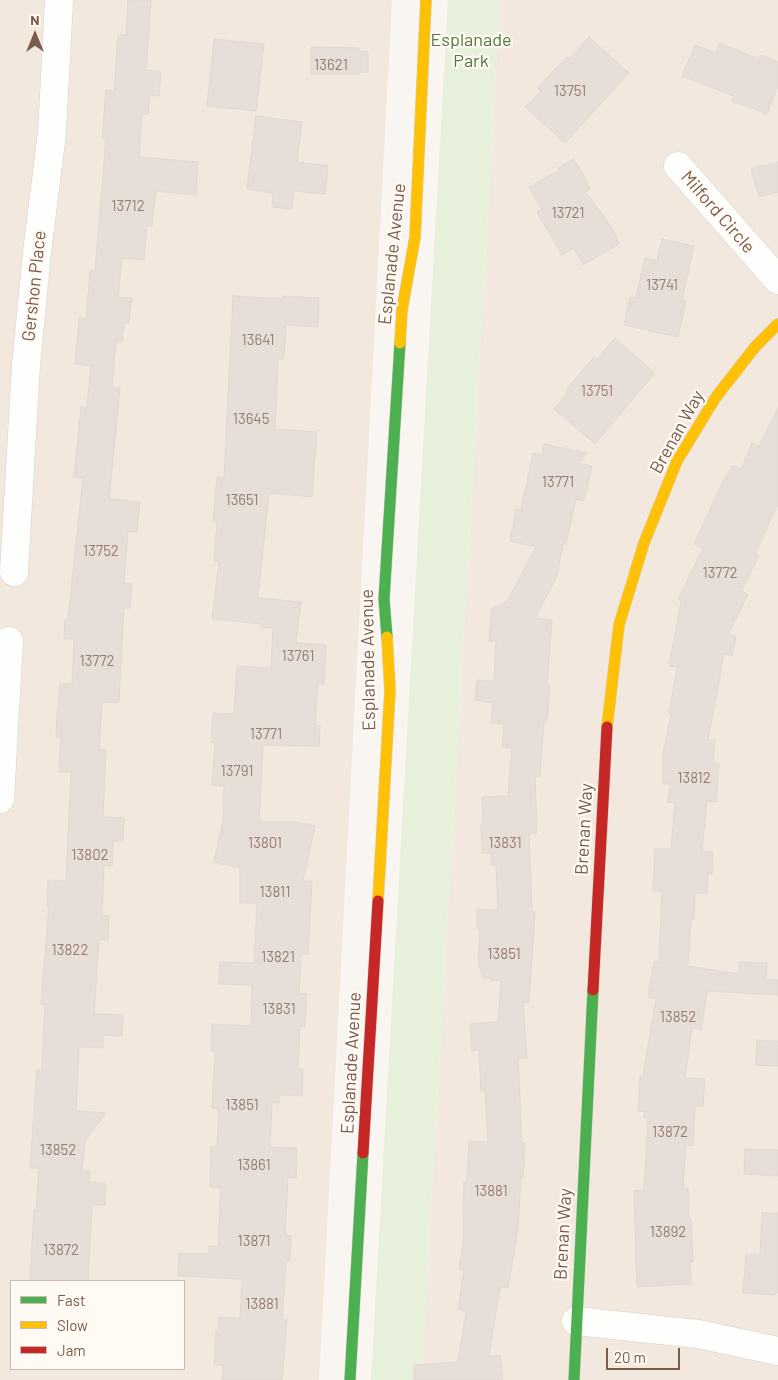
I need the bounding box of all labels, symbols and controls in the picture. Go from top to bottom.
north arrow [10,10,60,60]
text: N [30,11,40,28]
park label: Esplanade Park [430,29,512,72]
house number: 13621 [314,56,348,74]
house number: 13751 [554,82,586,100]
street label: Milford Circle [676,166,760,258]
street label: Esplanade Avenue [374,182,410,326]
house number: 13712 [111,197,145,215]
house number: 13721 [551,204,585,222]
street label: Gershon Place [17,230,51,342]
house number: 13741 [646,276,678,294]
house number: 13641 [242,331,274,349]
house number: 13751 [581,382,613,400]
street label: Brenan Way [645,387,709,477]
house number: 13645 [233,410,269,428]
house number: 13771 [542,473,574,491]
house number: 13651 [225,491,259,509]
house number: 13752 [83,542,119,560]
house number: 13772 [702,564,738,582]
street label: Esplanade Avenue [356,589,380,731]
house number: 13761 [282,647,314,665]
house number: 13772 [79,652,115,670]
house number: 13771 [250,725,282,743]
house number: 13791 [221,762,253,780]
house number: 13812 [677,769,711,787]
street label: Brenan Way [571,783,597,875]
house number: 13801 [248,834,282,852]
house number: 13831 [488,834,522,852]
house number: 13802 [71,846,109,864]
house number: 13811 [260,883,290,901]
house number: 13822 [52,941,88,959]
house number: 13851 [487,945,521,963]
house number: 13821 [261,948,295,966]
street label: Esplanade Avenue [337,992,365,1134]
house number: 13831 [262,1000,296,1018]
house number: 13852 [660,1008,696,1026]
house number: 13851 [225,1096,259,1114]
house number: 13872 [652,1123,688,1141]
house number: 13852 [40,1141,76,1159]
house number: 13861 [237,1156,271,1174]
house number: 13881 [474,1182,508,1200]
street label: Brenan Way [550,1188,576,1280]
house number: 13892 [650,1223,686,1241]
house number: 13871 [237,1232,271,1250]
house number: 13872 [43,1241,79,1259]
legend [10,1280,185,1370]
text: Fast [57,1291,85,1309]
house number: 13881 [245,1295,279,1313]
text: Slow [57,1316,88,1334]
scale bar [608,1338,682,1370]
text: Jam [57,1341,86,1359]
text: 20 m [614,1348,646,1366]

